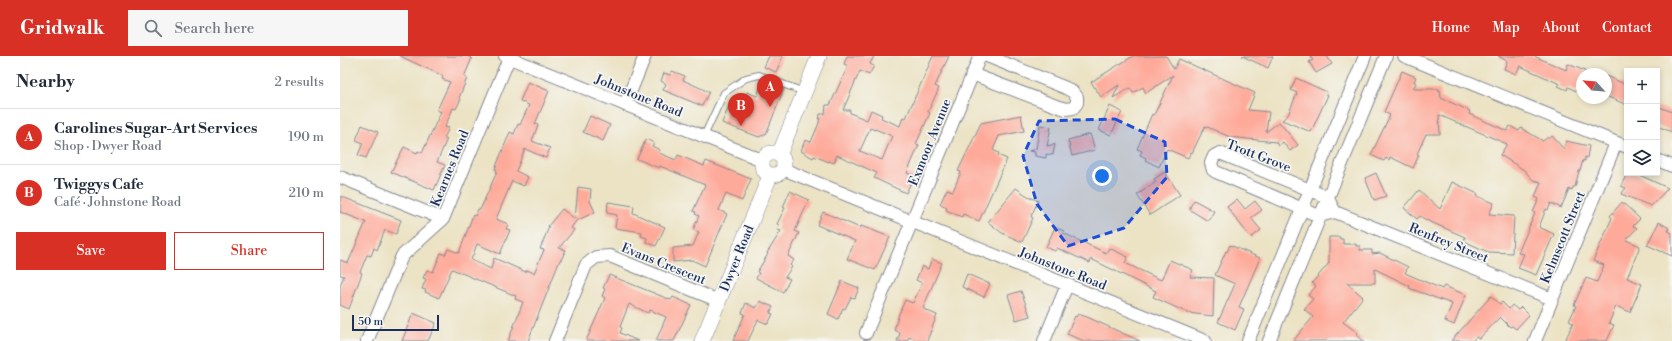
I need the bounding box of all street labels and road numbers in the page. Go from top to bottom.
street label: Johnstone Road [592,71,685,121]
street label: Exmoor Avenue [905,96,955,188]
street label: Kearnes Road [427,127,473,209]
street label: Trott Grove [1224,136,1294,176]
street label: Kelmscott Street [1537,189,1589,286]
street label: Renfrey Street [1407,220,1491,266]
street label: Dwyer Road [716,222,758,294]
street label: Evans Crescent [619,240,709,288]
street label: Johnstone Road [1016,244,1109,294]

